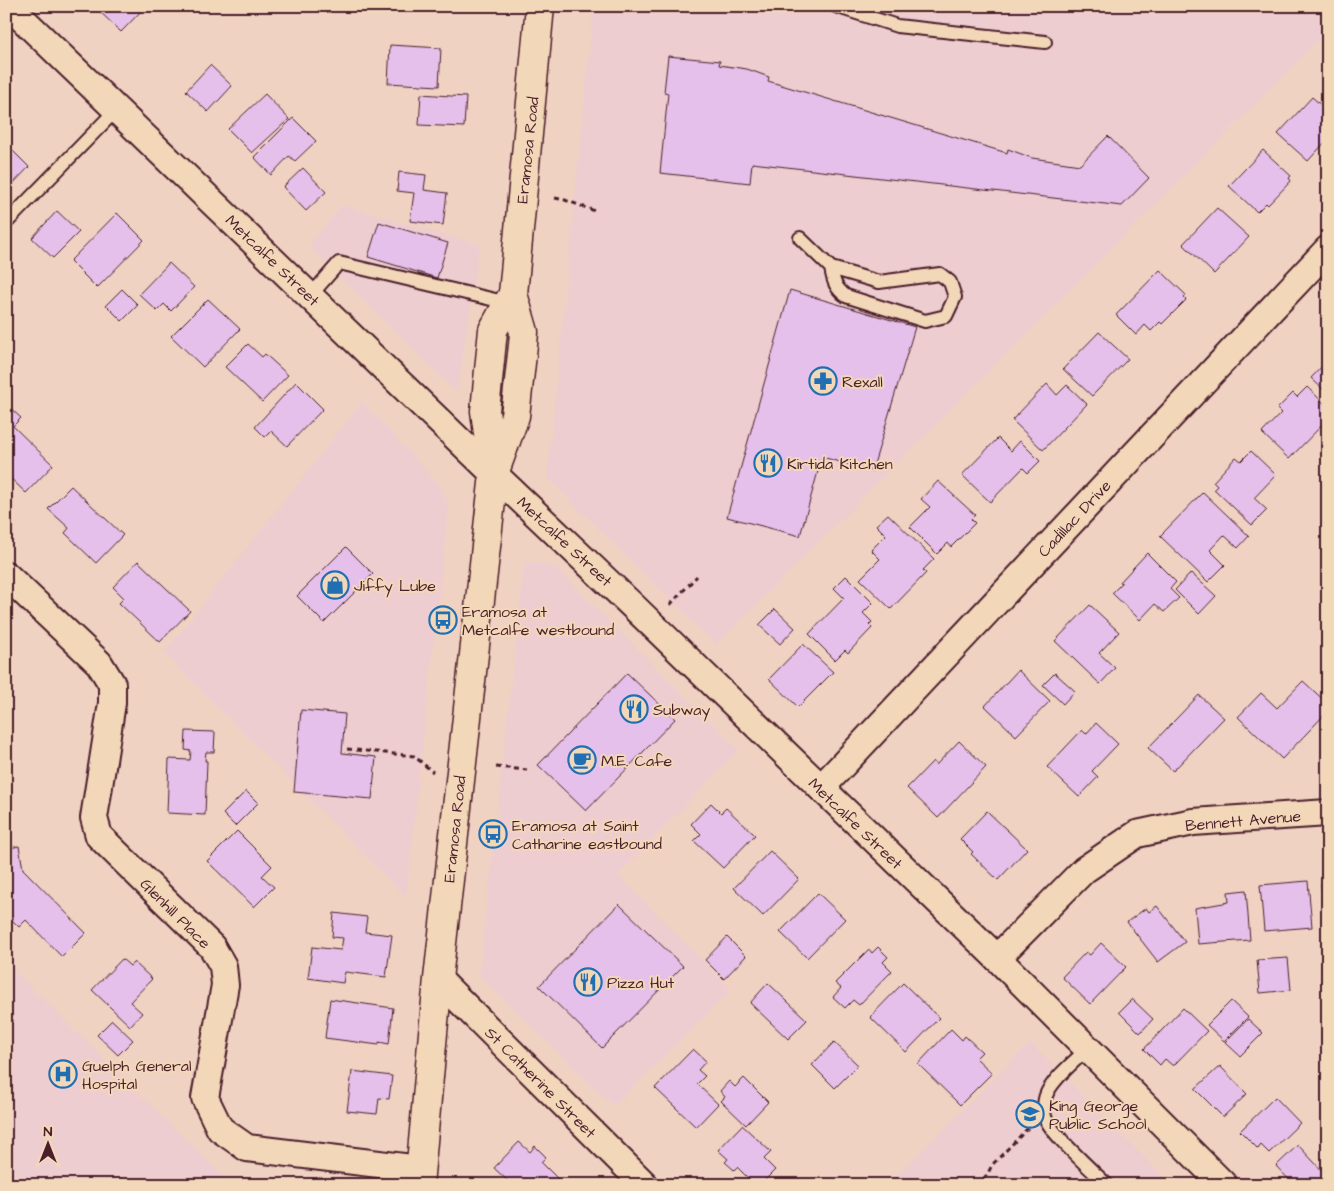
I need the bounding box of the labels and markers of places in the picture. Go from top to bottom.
pharmacy icon: Rexall [808,366,838,396]
place label: Rexall [842,371,883,393]
restaurant icon: Kirtida Kitchen [753,448,783,478]
place label: Kirtida Kitchen [787,453,893,475]
shop icon: Jiffy Lube [320,570,350,600]
place label: Jiffy Lube [354,575,436,598]
place label: Eramosa at Metcalfe westbound [462,601,614,641]
bus stop icon: Eramosa at Metcalfe westbound [428,605,458,635]
restaurant icon: Subway [619,694,649,724]
place label: Subway [653,699,710,722]
cafe icon: M.E. Cafe [567,745,597,775]
place label: M.E. Cafe [601,750,673,772]
place label: Eramosa at Saint Catharine eastbound [512,815,662,855]
bus stop icon: Eramosa at Saint Catharine eastbound [478,819,508,849]
restaurant icon: Pizza Hut [573,967,603,997]
place label: Pizza Hut [607,972,675,994]
place label: Guelph General Hospital [82,1055,191,1095]
hospital icon: Guelph General Hospital [48,1059,78,1089]
place label: King George Public School [1049,1095,1147,1135]
school or university icon: King George Public School [1015,1099,1045,1129]

